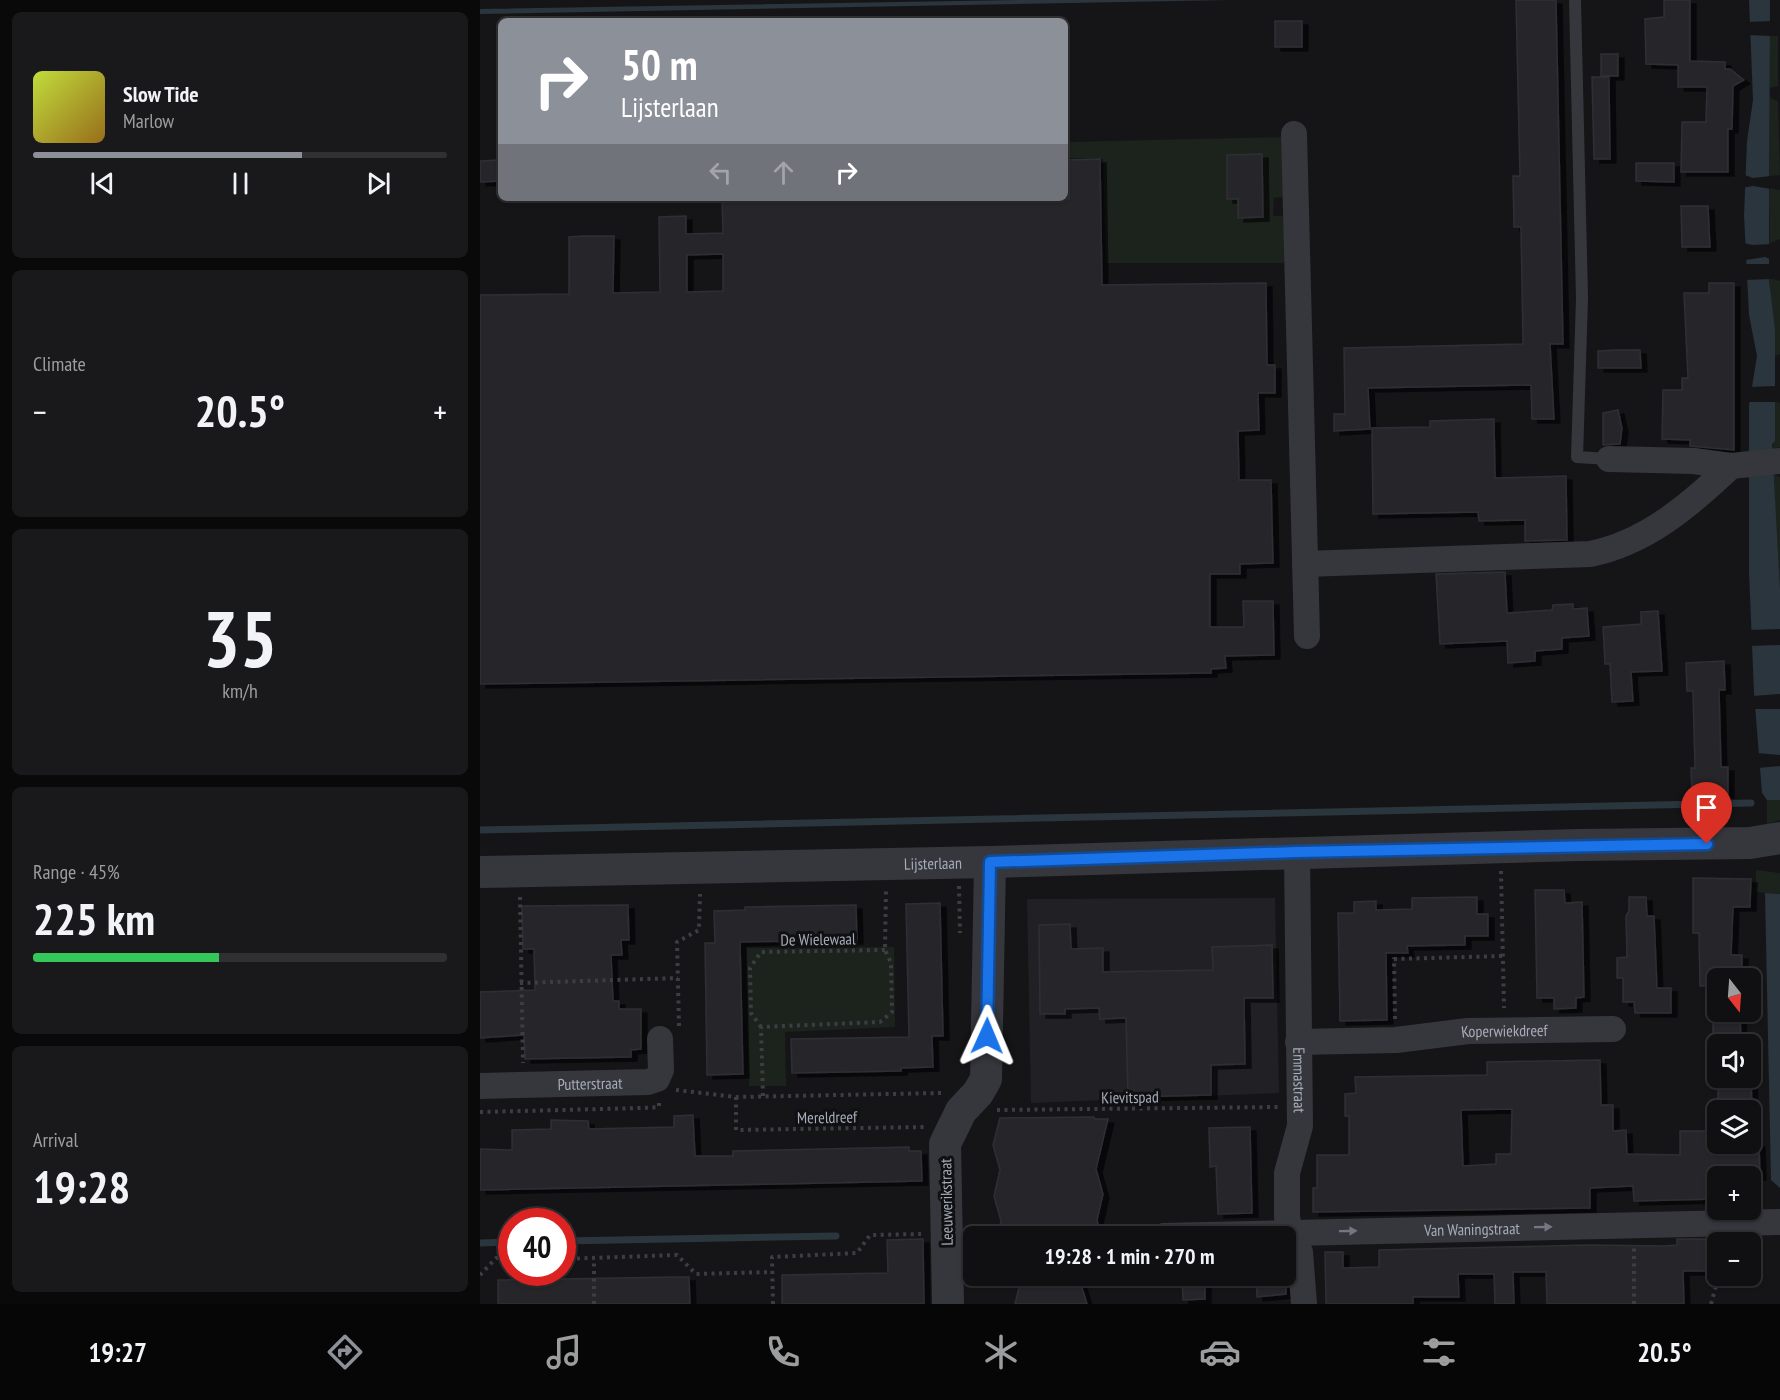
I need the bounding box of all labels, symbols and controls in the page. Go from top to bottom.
text: 50 m [621,37,698,92]
icon: right [522,42,600,120]
text: Slow Tide [123,80,199,108]
text: Lijsterlaan [621,90,719,124]
text: Marlow [123,108,174,134]
icon: left [704,156,737,189]
icon: ahead [767,156,800,189]
icon: right [830,156,863,189]
icon: previous [86,167,119,200]
icon: pause [224,167,257,200]
icon: next [362,167,395,200]
text: Climate [33,351,86,377]
text: 20.5° [195,381,285,439]
text: − [33,390,47,433]
text: + [433,390,447,433]
text: 35 [203,588,277,689]
text: km/h [222,678,258,704]
pin [1681,782,1732,844]
icon: arrive [1690,791,1723,824]
street label: Lijsterlaan [904,853,962,874]
text: Range · 45% [33,859,120,885]
text: 225 km [33,889,155,947]
street label: De Wielewaal [780,928,856,950]
north arrow [1707,968,1761,1022]
map controls [1707,968,1761,1286]
position arrow [955,1004,1019,1068]
street label: Koperwiekdreef [1460,1020,1549,1042]
button: sound [1707,1034,1761,1088]
street label: Emmastraat [1289,1047,1310,1113]
street label: Putterstraat [557,1073,623,1094]
street label: Kievitspad [1101,1086,1159,1108]
button: layers [1707,1100,1761,1154]
street label: Mereldreef [797,1106,858,1128]
text: Arrival [33,1127,78,1153]
text: 19:28 [33,1157,130,1215]
street label: Leeuwerikstraat [935,1158,957,1246]
button: + [1707,1166,1761,1220]
speed limit sign: 40 [498,1208,576,1286]
street label: Van Waningstraat [1423,1218,1521,1240]
one-way arrow [1534,1222,1553,1232]
one-way arrow [1339,1226,1358,1236]
button: − [1707,1232,1761,1286]
text: 19:28 · 1 min · 270 m [1044,1242,1215,1270]
icon: directions [324,1331,366,1373]
icon: music [543,1331,585,1373]
icon: phone [762,1331,804,1373]
icon: climate [980,1331,1022,1373]
icon: car [1199,1331,1241,1373]
icon: filters [1418,1331,1460,1373]
text: 19:27 [88,1335,147,1369]
text: 20.5° [1637,1335,1691,1369]

